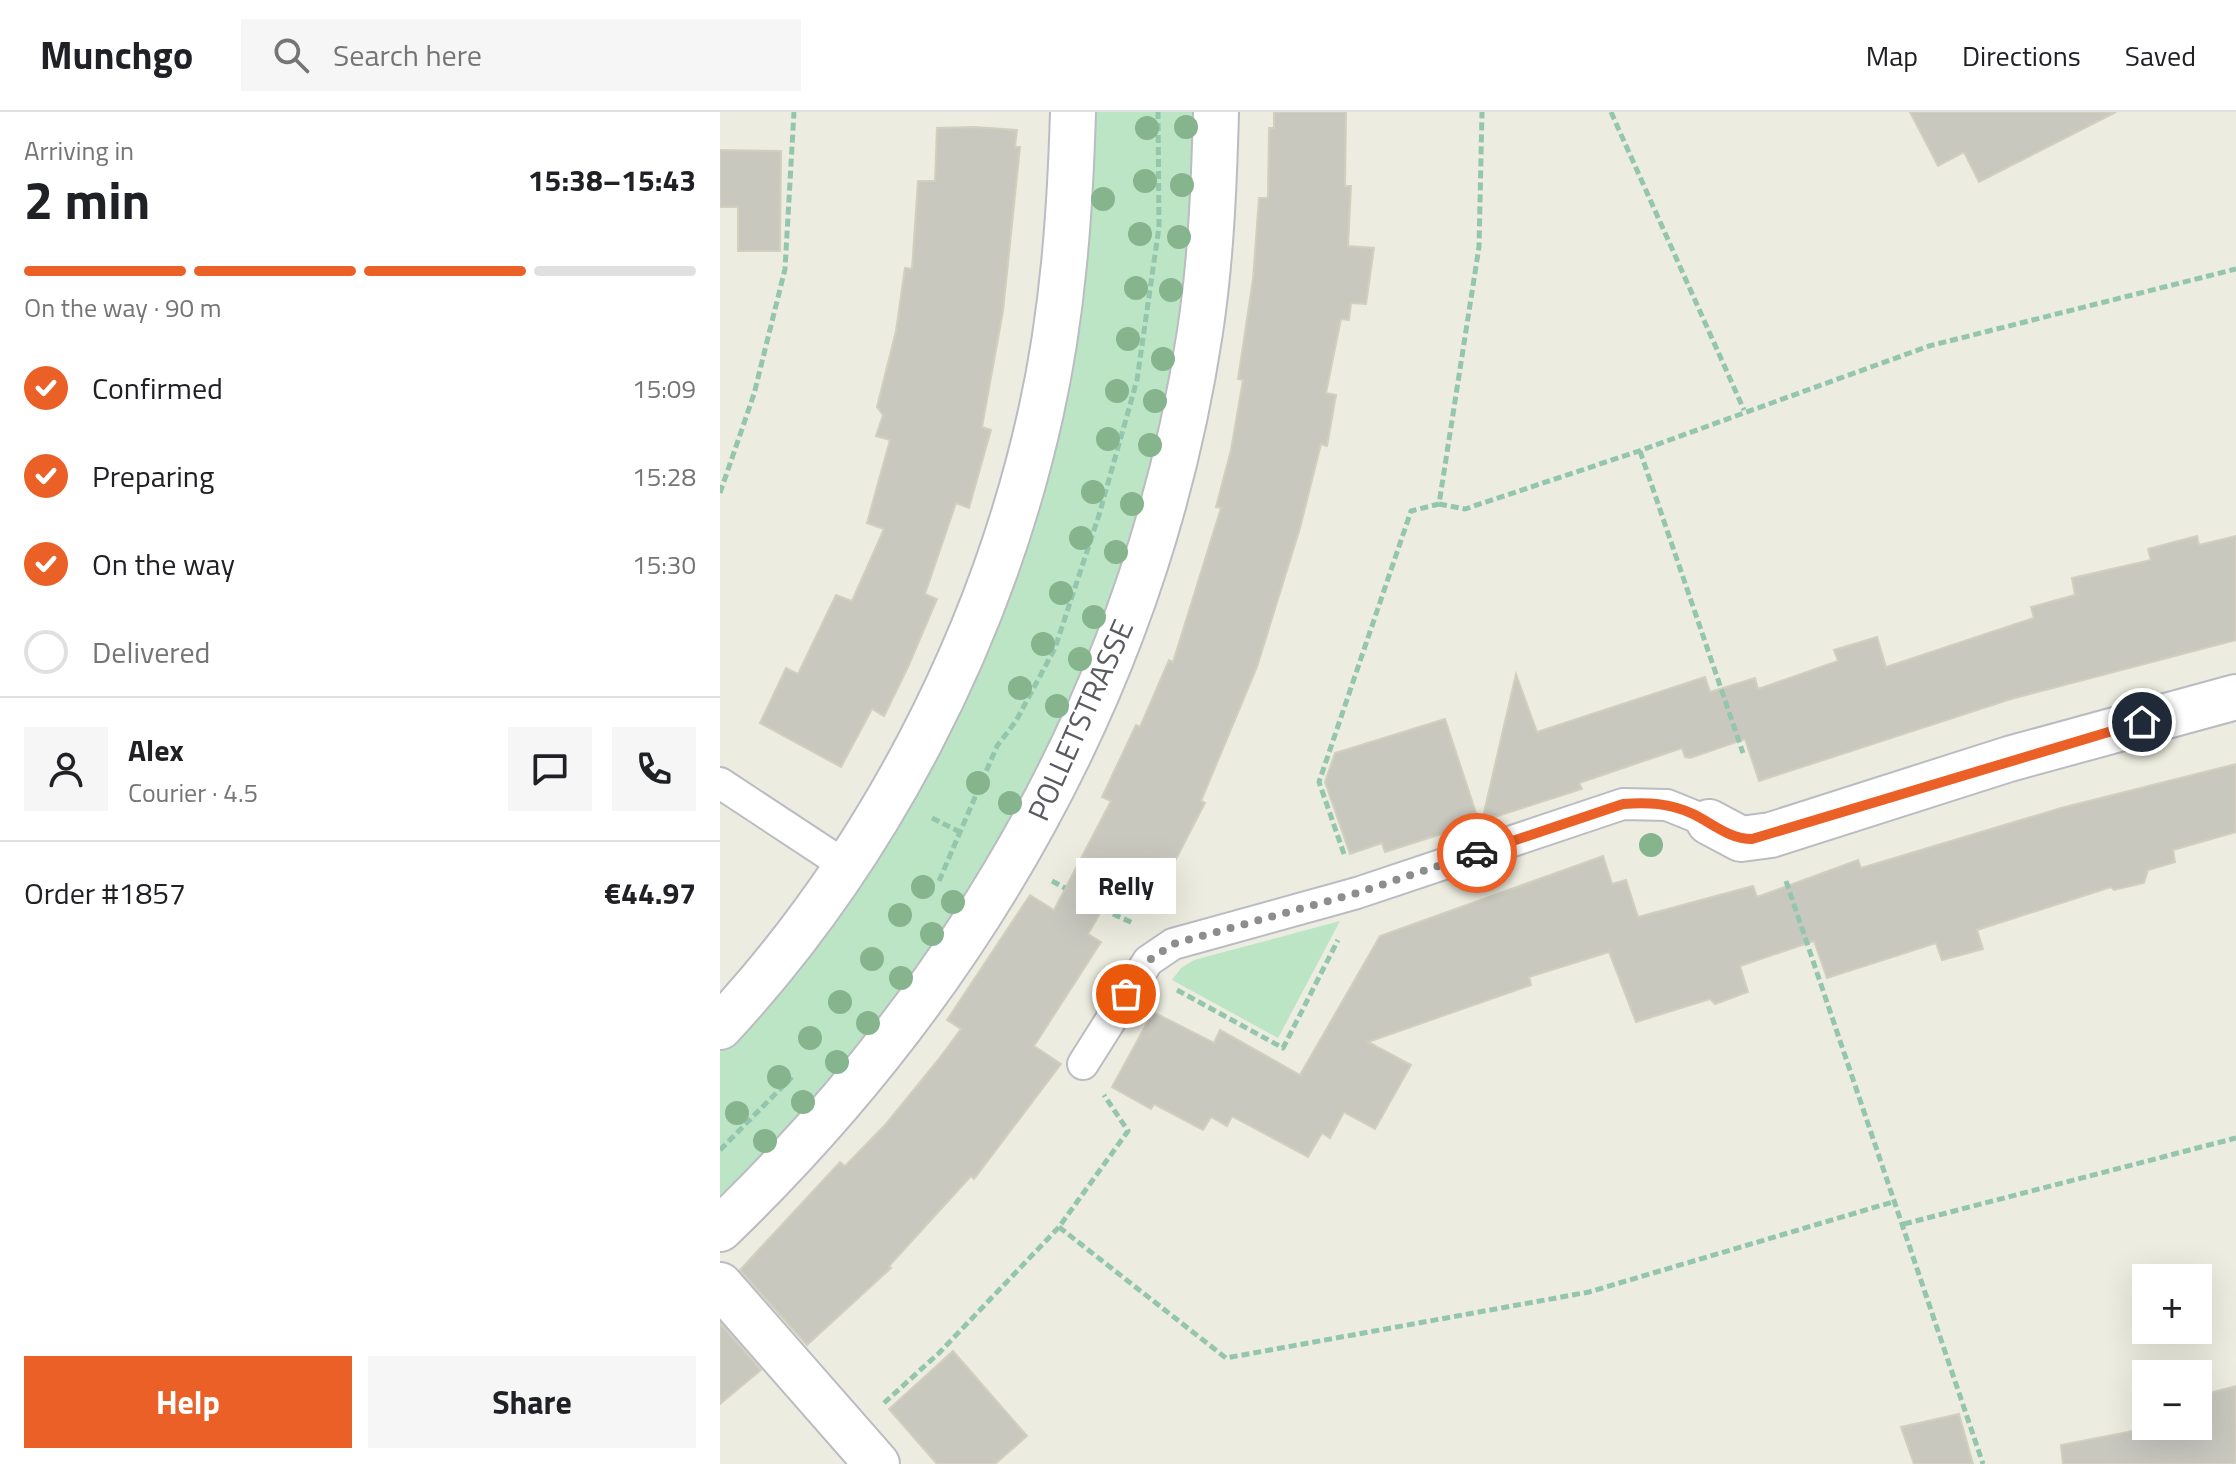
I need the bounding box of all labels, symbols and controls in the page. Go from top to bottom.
search box [241,19,801,91]
text: Munchgo [40,26,193,84]
text: Search here [333,32,482,78]
icon: search [269,33,313,77]
text: Map [1866,34,1918,77]
text: Directions [1962,34,2081,77]
text: Saved [2125,34,2196,77]
text: Arriving in [24,131,134,170]
text: 15:38–15:43 [528,157,696,203]
text: 2 min [24,160,150,239]
text: On the way · 90 m [24,288,222,327]
text: Confirmed [92,365,223,411]
icon: check [24,366,68,410]
text: 15:09 [632,369,696,408]
text: Preparing [92,453,214,499]
icon: check [24,454,68,498]
text: 15:28 [632,457,696,496]
text: On the way [92,541,235,587]
icon: check [24,542,68,586]
text: 15:30 [632,545,696,584]
street label: POLLETSTRASSE [1015,612,1145,828]
text: Delivered [92,629,210,675]
pin [2108,688,2176,756]
icon: home [2120,700,2164,744]
button: person [24,727,108,811]
text: Alex [128,727,184,773]
button: chat [508,727,592,811]
button: phone [612,727,696,811]
text: Courier · 4.5 [128,773,258,812]
courier [1437,813,1517,893]
icon: car [1455,831,1499,875]
callout: Relly [1076,858,1176,914]
text: Relly [1098,866,1154,905]
text: Order #1857 [24,870,186,916]
text: €44.97 [604,870,696,916]
pin [1092,960,1160,1028]
icon: bag [1104,972,1148,1016]
map controls [2132,1264,2212,1440]
button: + [2132,1264,2212,1344]
button: Help [24,1356,352,1448]
button: Share [368,1356,696,1448]
button: − [2132,1360,2212,1440]

